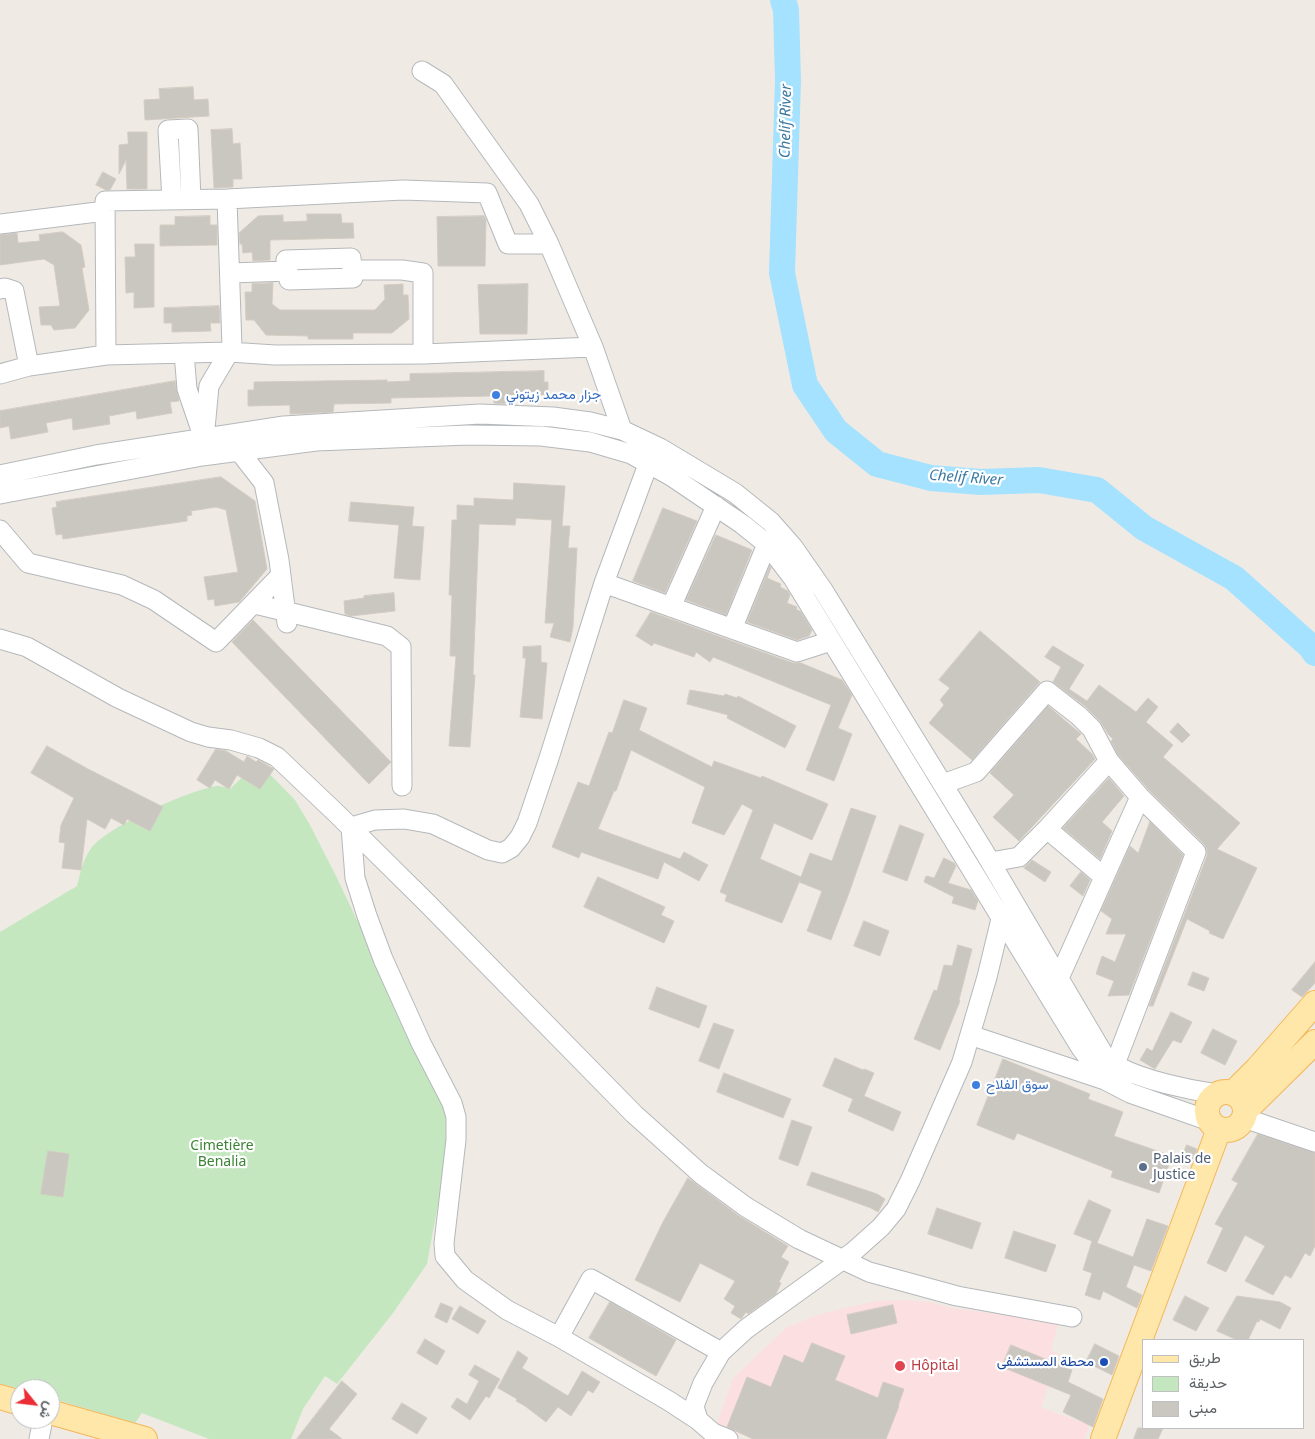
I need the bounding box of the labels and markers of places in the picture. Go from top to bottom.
place label: جزار محمد زيتوني [506,387,601,403]
marker: جزار محمد زيتوني [490,389,502,401]
place label: سوق الفلاح [986,1077,1049,1093]
marker: سوق الفلاح [970,1079,982,1091]
place label: Palais de Justice [1153,1151,1211,1184]
marker: Palais de Justice [1137,1161,1149,1173]
place label: محطة المستشفى [997,1354,1094,1370]
marker: محطة المستشفى [1098,1356,1110,1368]
place label: Hôpital [911,1358,959,1374]
marker: Hôpital [893,1359,907,1373]

